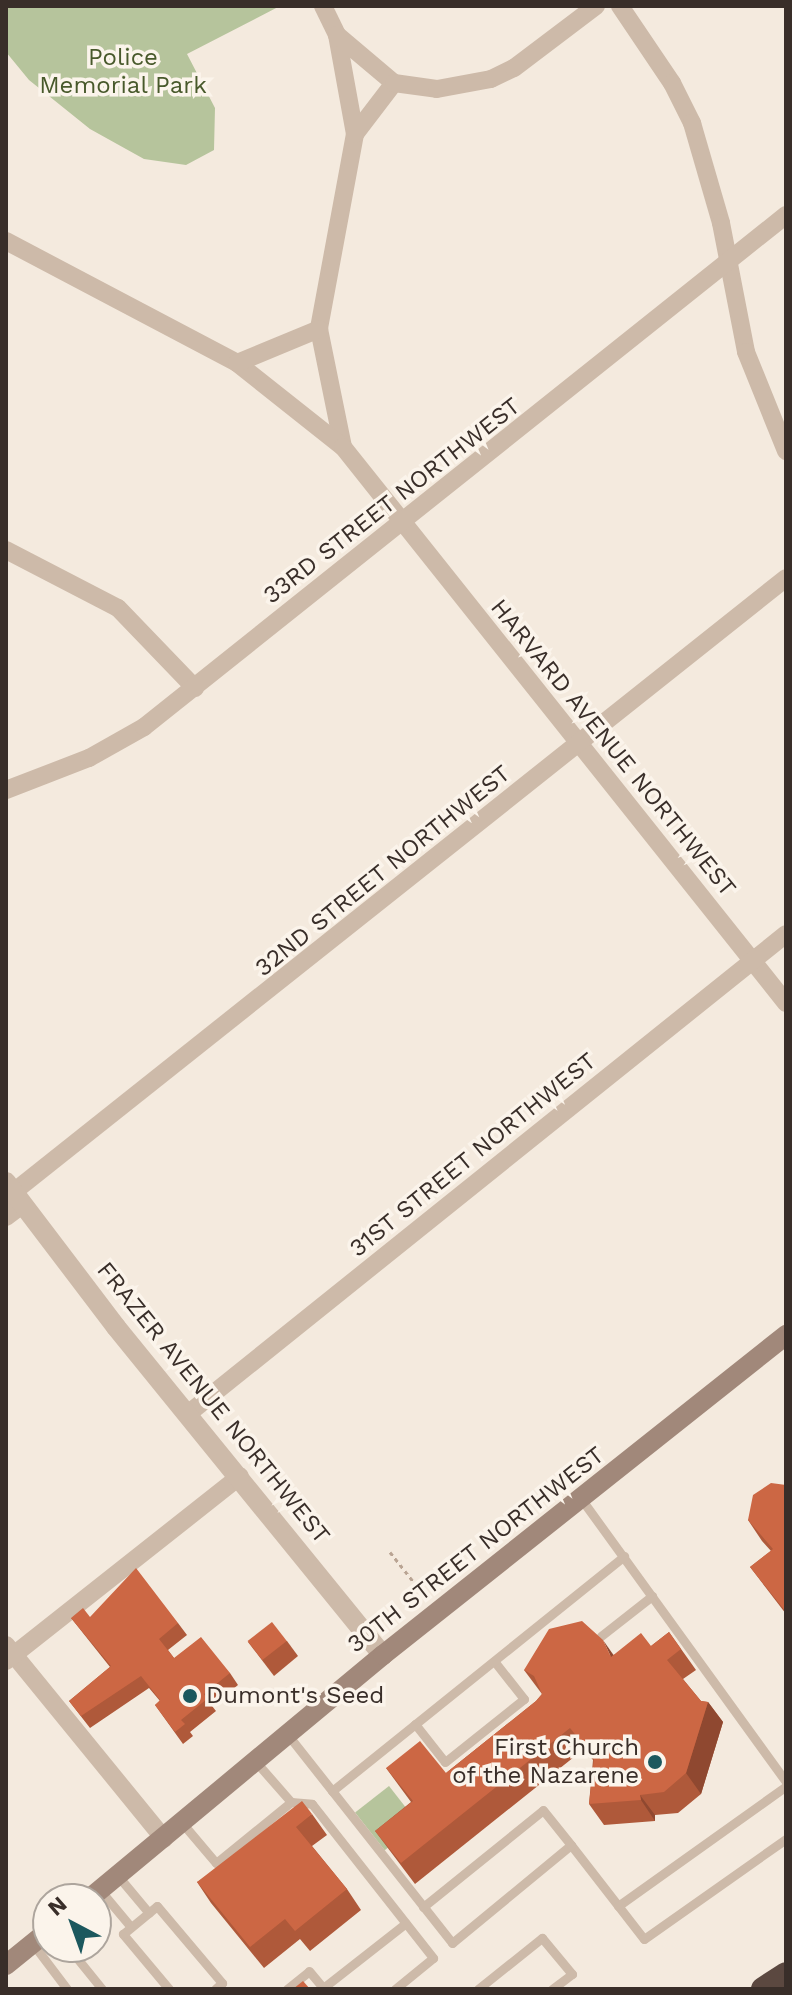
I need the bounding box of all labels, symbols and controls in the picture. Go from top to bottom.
park label: Police Memorial Park [39,44,207,100]
street label: 33RD STREET NORTHWEST [258,392,526,610]
street label: HARVARD AVENUE NORTHWEST [484,593,742,903]
street label: 32ND STREET NORTHWEST [250,759,516,983]
street label: 31ST STREET NORTHWEST [344,1046,602,1264]
street label: FRAZER AVENUE NORTHWEST [90,1256,336,1550]
street label: 30TH STREET NORTHWEST [342,1441,610,1659]
place label: Dumont's Seed [206,1682,384,1710]
marker: Dumont's Seed [181,1687,199,1705]
place label: First Church of the Nazarene [451,1734,639,1790]
marker: First Church of the Nazarene [646,1753,664,1771]
north arrow [32,1883,112,1963]
text: N [43,1891,72,1921]

